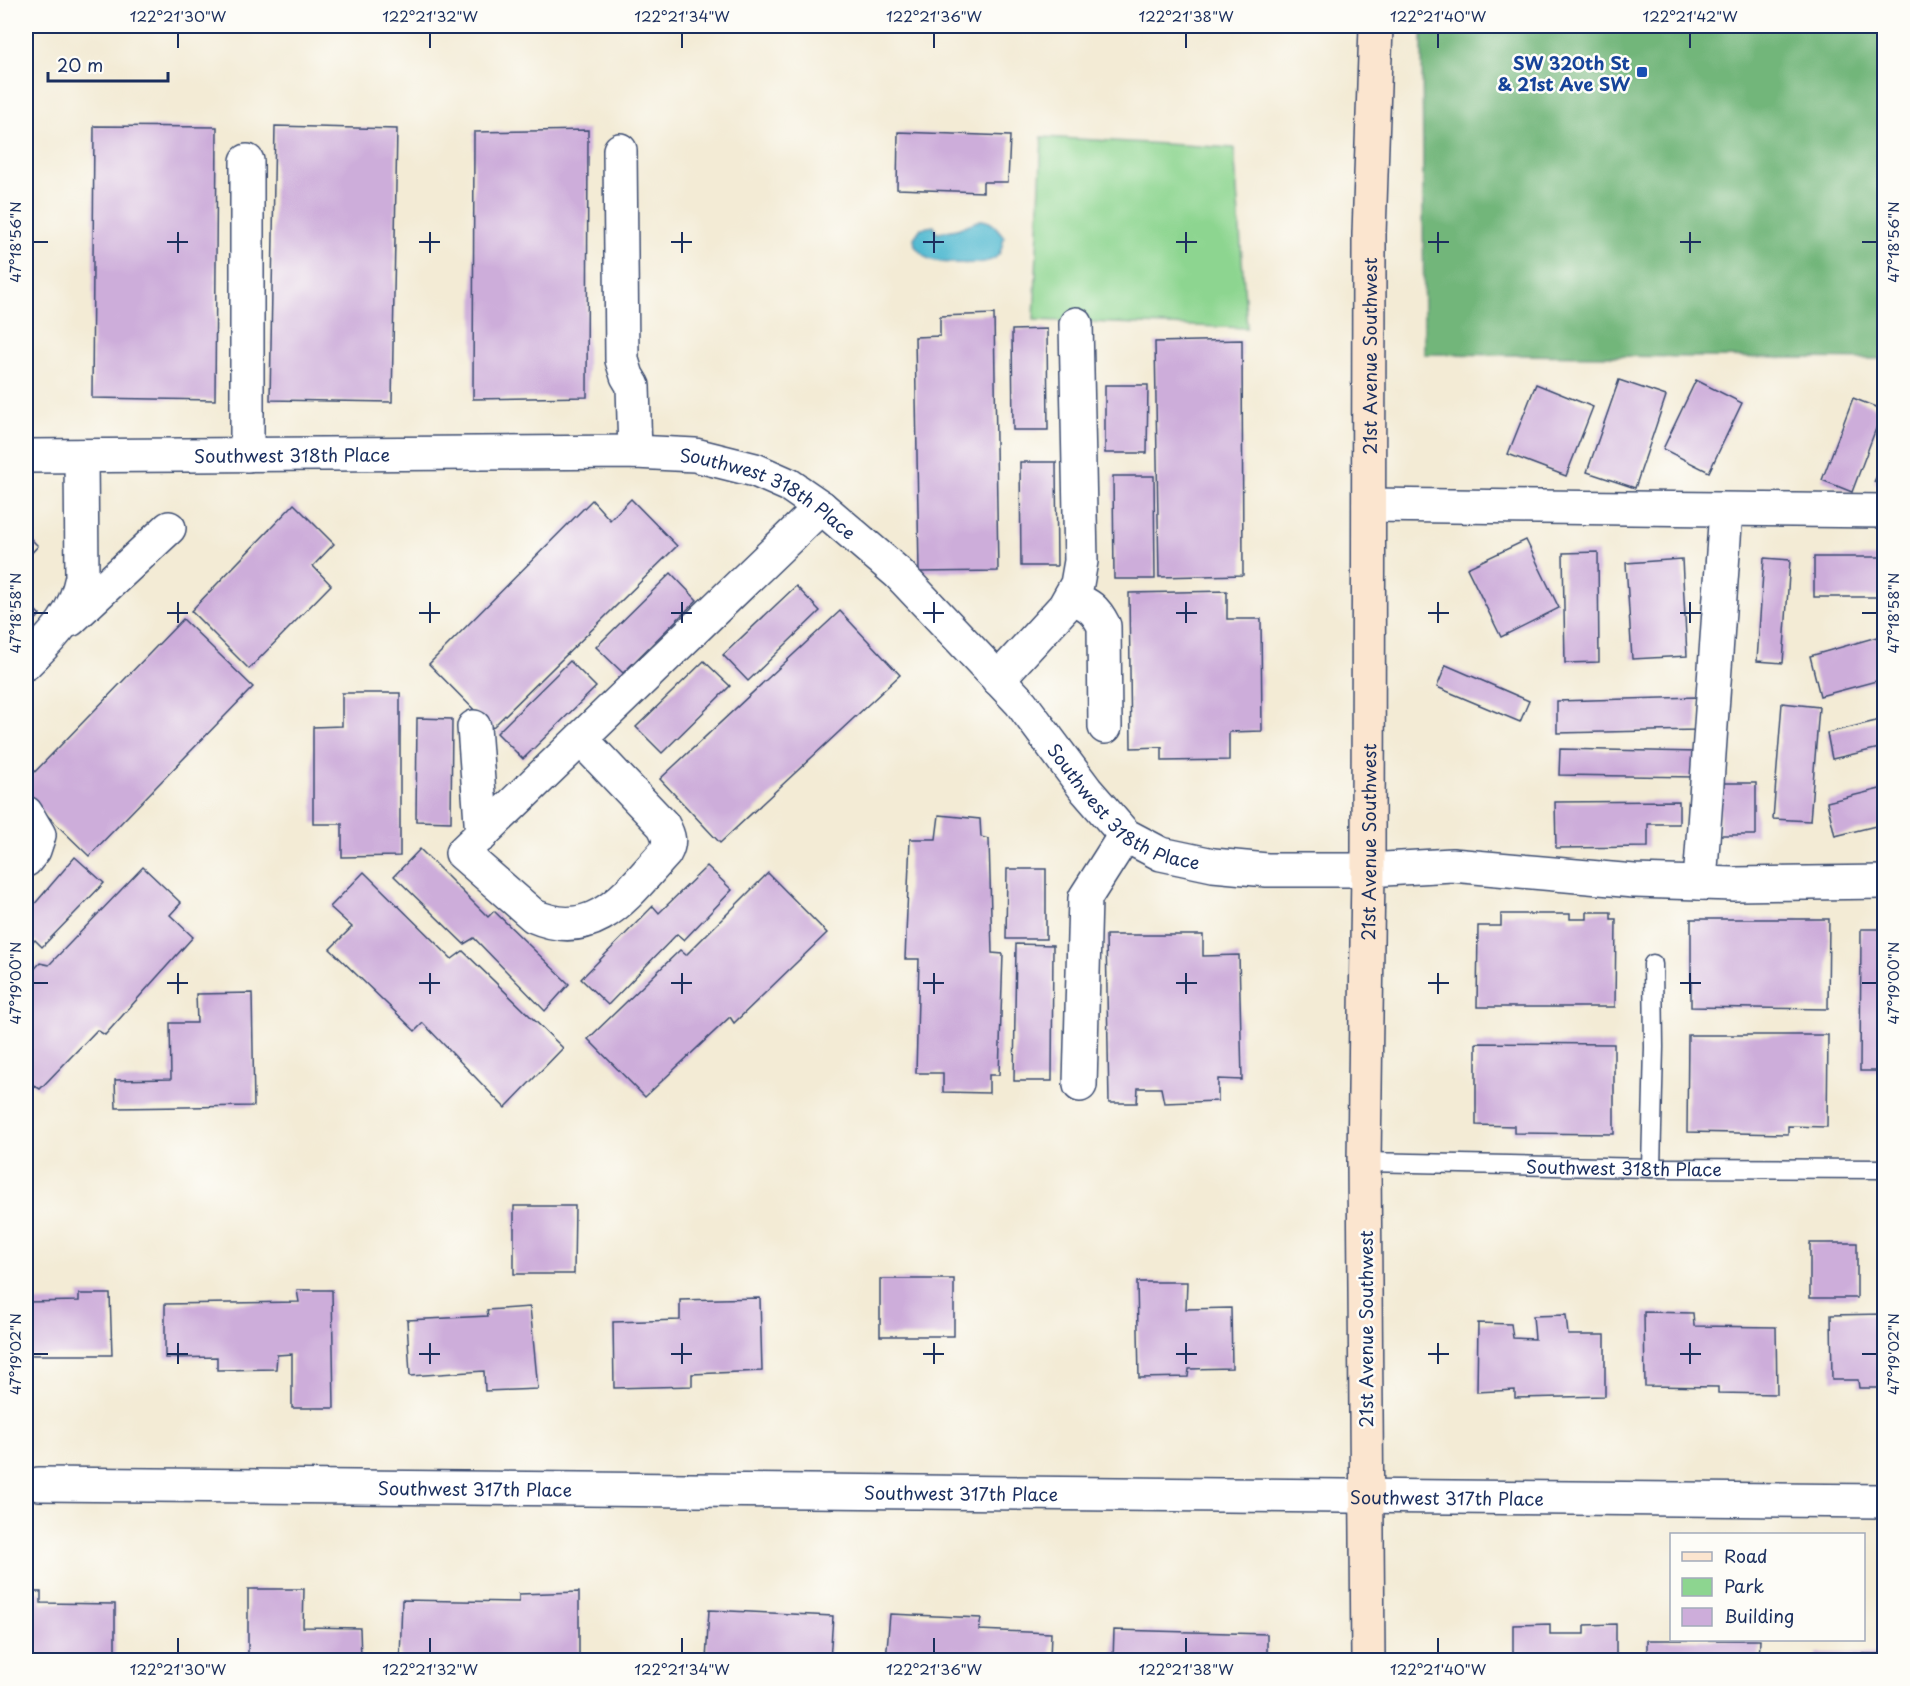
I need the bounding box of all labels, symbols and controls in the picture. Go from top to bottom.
text: 122°21'30"W [130,4,227,27]
text: 122°21'32"W [382,4,478,27]
text: 122°21'34"W [634,4,730,27]
text: 122°21'36"W [886,4,983,27]
text: 122°21'38"W [1138,4,1234,27]
text: 122°21'40"W [1390,4,1487,27]
text: 122°21'42"W [1642,4,1738,27]
scale bar [48,45,168,83]
place label: SW 320th St & 21st Ave SW [1497,49,1631,97]
text: 20 m [57,51,103,78]
marker: SW 320th St & 21st Ave SW [1635,65,1649,79]
text: 47°18'56"N [3,201,26,283]
text: 47°18'56"N [1881,201,1904,283]
street label: 21st Avenue Southwest [1355,257,1382,455]
street label: Southwest 318th Place [194,440,390,468]
street label: Southwest 318th Place [679,441,862,545]
text: 47°18'58"N [3,573,26,653]
text: 47°18'58"N [1881,573,1904,653]
street label: Southwest 318th Place [1042,737,1203,875]
street label: 21st Avenue Southwest [1354,743,1382,941]
text: 47°19'00"N [3,942,26,1024]
text: 47°19'00"N [1881,942,1904,1024]
street label: Southwest 318th Place [1526,1152,1722,1182]
street label: 21st Avenue Southwest [1352,1230,1379,1428]
text: 47°19'02"N [3,1313,26,1395]
text: 47°19'02"N [1881,1313,1904,1395]
street label: Southwest 317th Place [378,1474,572,1502]
street label: Southwest 317th Place [864,1478,1058,1507]
street label: Southwest 317th Place [1350,1483,1544,1511]
legend [1670,1533,1865,1641]
text: Road [1724,1542,1768,1569]
text: Park [1724,1572,1764,1599]
text: Building [1724,1602,1794,1629]
text: 122°21'30"W [130,1657,227,1680]
text: 122°21'32"W [382,1657,478,1680]
text: 122°21'34"W [634,1657,730,1680]
text: 122°21'36"W [886,1657,983,1680]
text: 122°21'38"W [1138,1657,1234,1680]
text: 122°21'40"W [1390,1657,1487,1680]

